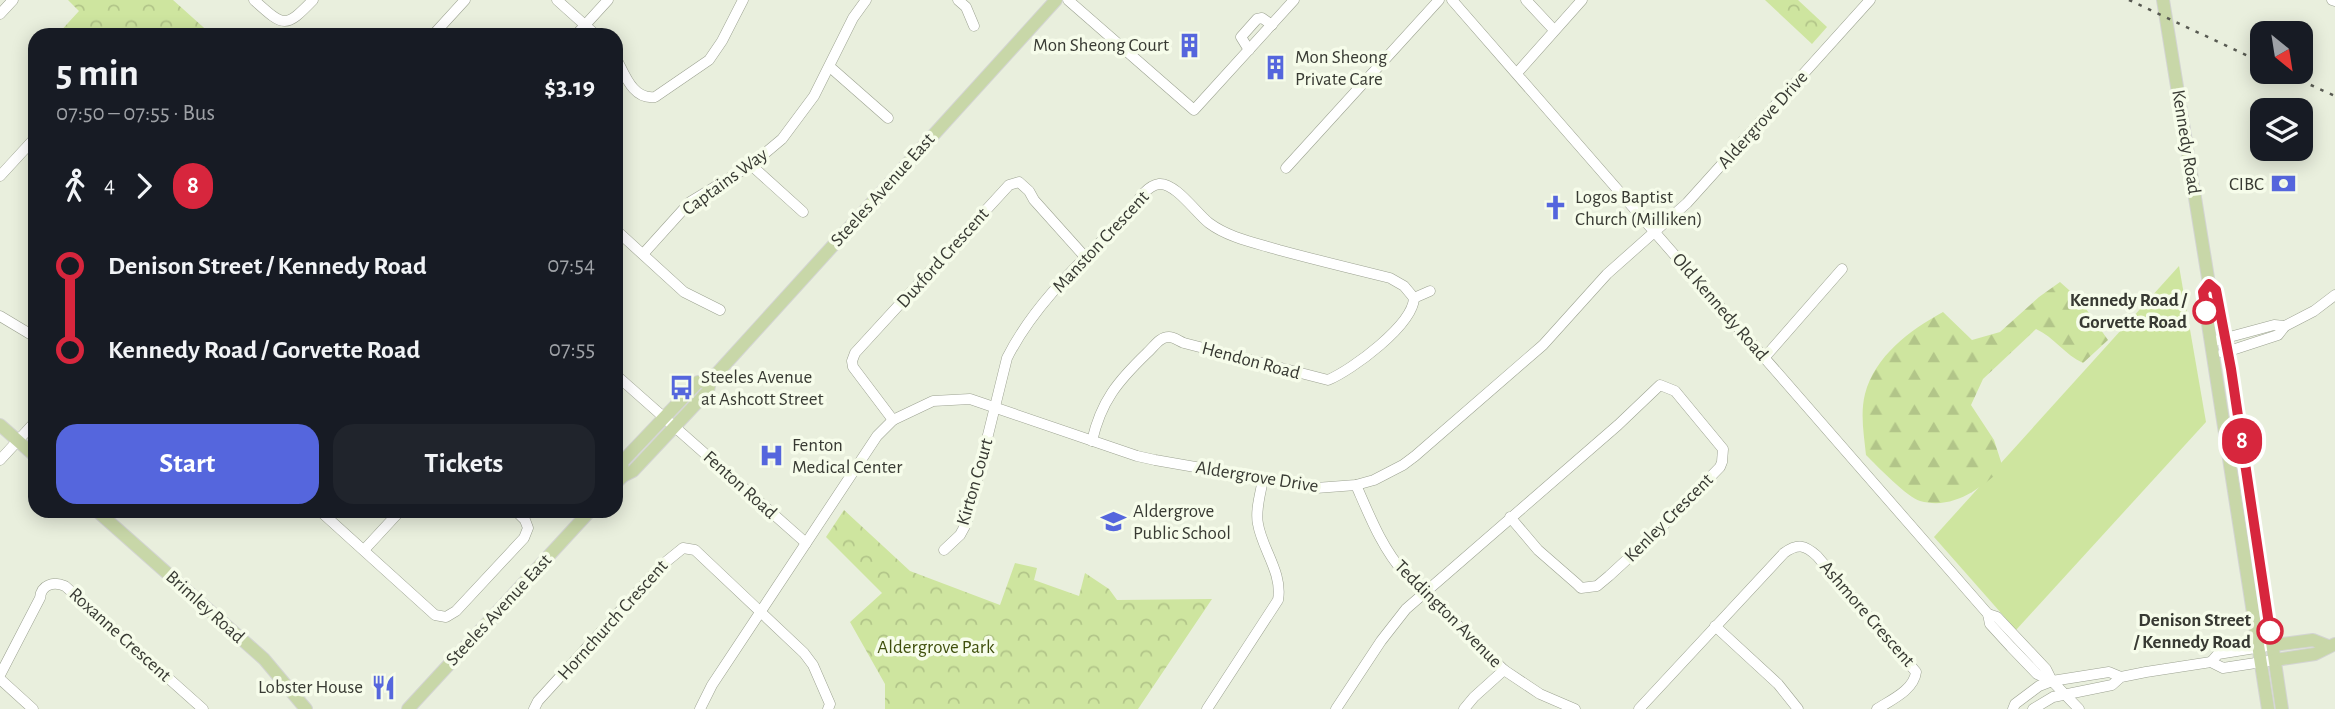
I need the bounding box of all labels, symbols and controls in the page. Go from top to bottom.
north arrow [2250,21,2314,84]
map controls [2250,21,2313,161]
building icon: Mon Sheong Court [1175,31,1203,59]
place label: Mon Sheong Court [1033,36,1169,55]
place label: Mon Sheong Private Care [1295,48,1388,89]
building icon: Mon Sheong Private Care [1261,54,1289,82]
text: 5 min [56,55,139,93]
street label: Aldergrove Drive [1714,68,1812,172]
text: $3.19 [544,74,595,100]
street label: Kennedy Road [2168,88,2204,196]
button: layers [2250,98,2313,161]
text: 07:50 – 07:55 · Bus [56,102,215,125]
street label: Steeles Avenue East [827,130,939,250]
street label: Captains Way [679,145,771,219]
icon: walk [56,167,94,205]
icon: forward [125,167,163,205]
bank icon: CIBC [2270,170,2298,198]
text: 4 [104,174,115,197]
text: 8 [187,174,199,198]
place label: CIBC [2229,175,2264,194]
street label: Manston Crescent [1049,187,1153,297]
place label: Logos Baptist Church (Milliken) [1575,188,1703,229]
church icon: Logos Baptist Church (Milliken) [1541,194,1569,222]
street label: Duxford Crescent [893,204,993,312]
street label: Old Kennedy Road [1668,250,1772,364]
text: Denison Street / Kennedy Road [108,253,427,279]
text: 07:54 [547,254,595,277]
place label: Kennedy Road / Gorvette Road [2070,291,2188,332]
marker: Kennedy Road / Gorvette Road [2193,298,2219,324]
text: Kennedy Road / Gorvette Road [108,337,420,363]
text: 07:55 [549,338,595,361]
street label: Hendon Road [1200,339,1302,383]
place label: Steeles Avenue at Ashcott Street [701,368,824,409]
bus stop icon: Steeles Avenue at Ashcott Street [667,374,695,402]
line badge: 8 [2219,418,2265,464]
button: Start [56,424,319,504]
button: Tickets [333,424,595,504]
text: 8 [2236,429,2248,453]
place label: Fenton Medical Center [792,436,902,477]
street label: Kirton Court [954,436,996,528]
hospital icon: Fenton Medical Center [758,442,786,470]
street label: Fenton Road [700,447,781,523]
street label: Aldergrove Drive [1194,458,1320,496]
street label: Kenley Crescent [1621,470,1717,566]
place label: Aldergrove Public School [1133,502,1231,543]
school or university icon: Aldergrove Public School [1099,508,1127,536]
street label: Steeles Avenue East [443,550,555,670]
street label: Hornchurch Crescent [554,556,672,684]
street label: Teddington Avenue [1391,557,1505,671]
street label: Ashmore Crescent [1816,557,1918,671]
street label: Brimley Road [162,567,248,647]
street label: Roxanne Crescent [65,584,175,686]
place label: Denison Street / Kennedy Road [2133,611,2252,652]
marker: Denison Street / Kennedy Road [2257,618,2283,644]
park label: Aldergrove Park [877,638,995,657]
restaurant icon: Lobster House [369,673,397,701]
place label: Lobster House [258,678,363,697]

